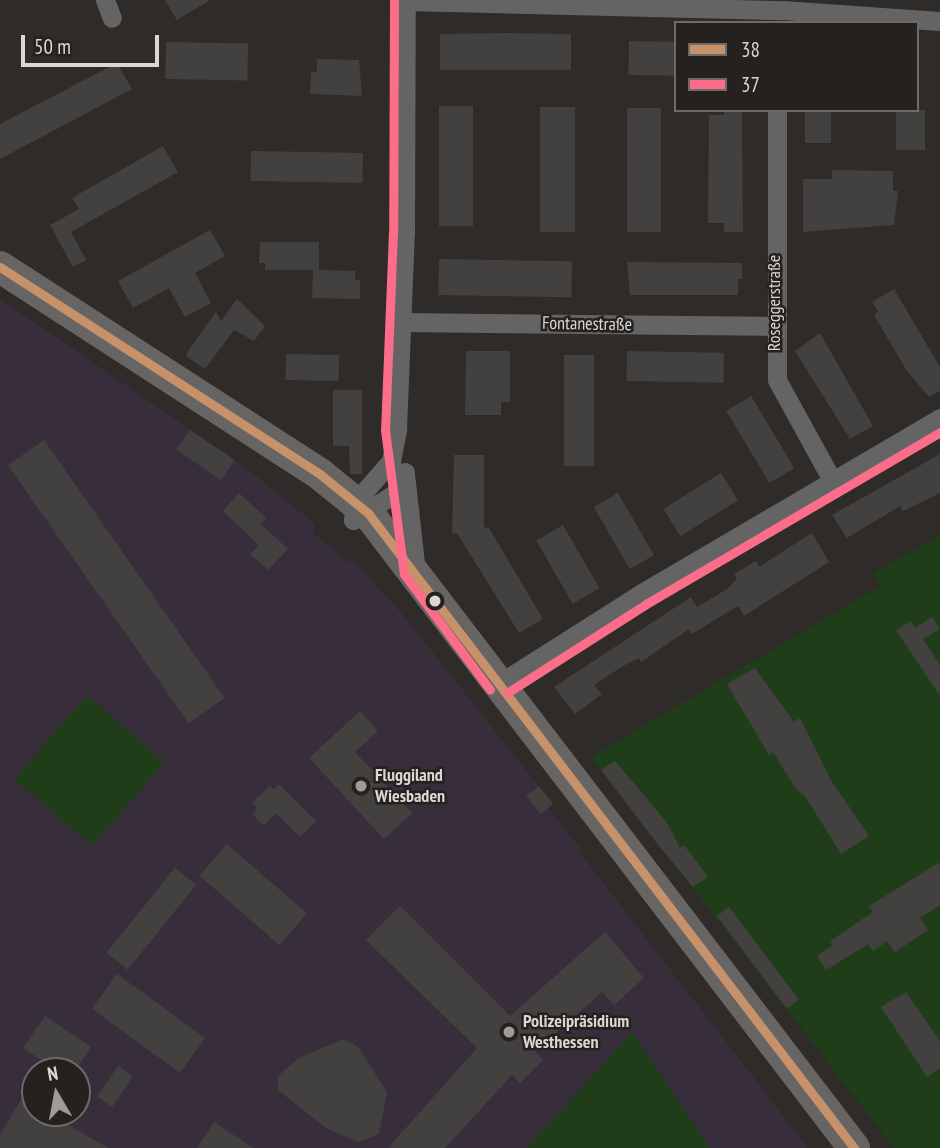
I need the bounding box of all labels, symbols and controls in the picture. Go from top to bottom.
scale bar [24,21,163,65]
legend [674,21,919,112]
text: 50 m [34,33,71,60]
text: 38 [741,36,760,63]
text: 37 [741,71,760,98]
street label: Roseggerstraße [763,255,785,351]
street label: Fontanestraße [542,312,632,336]
unlabelled marker [428,594,442,608]
place label: Fluggiland Wiesbaden [375,765,445,808]
marker: Fluggiland Wiesbaden [353,778,369,794]
place label: Polizeipräsidium Westhessen [523,1011,629,1054]
marker: Polizeipräsidium Westhessen [501,1024,517,1040]
north arrow [21,1057,91,1127]
text: N [46,1061,60,1086]

